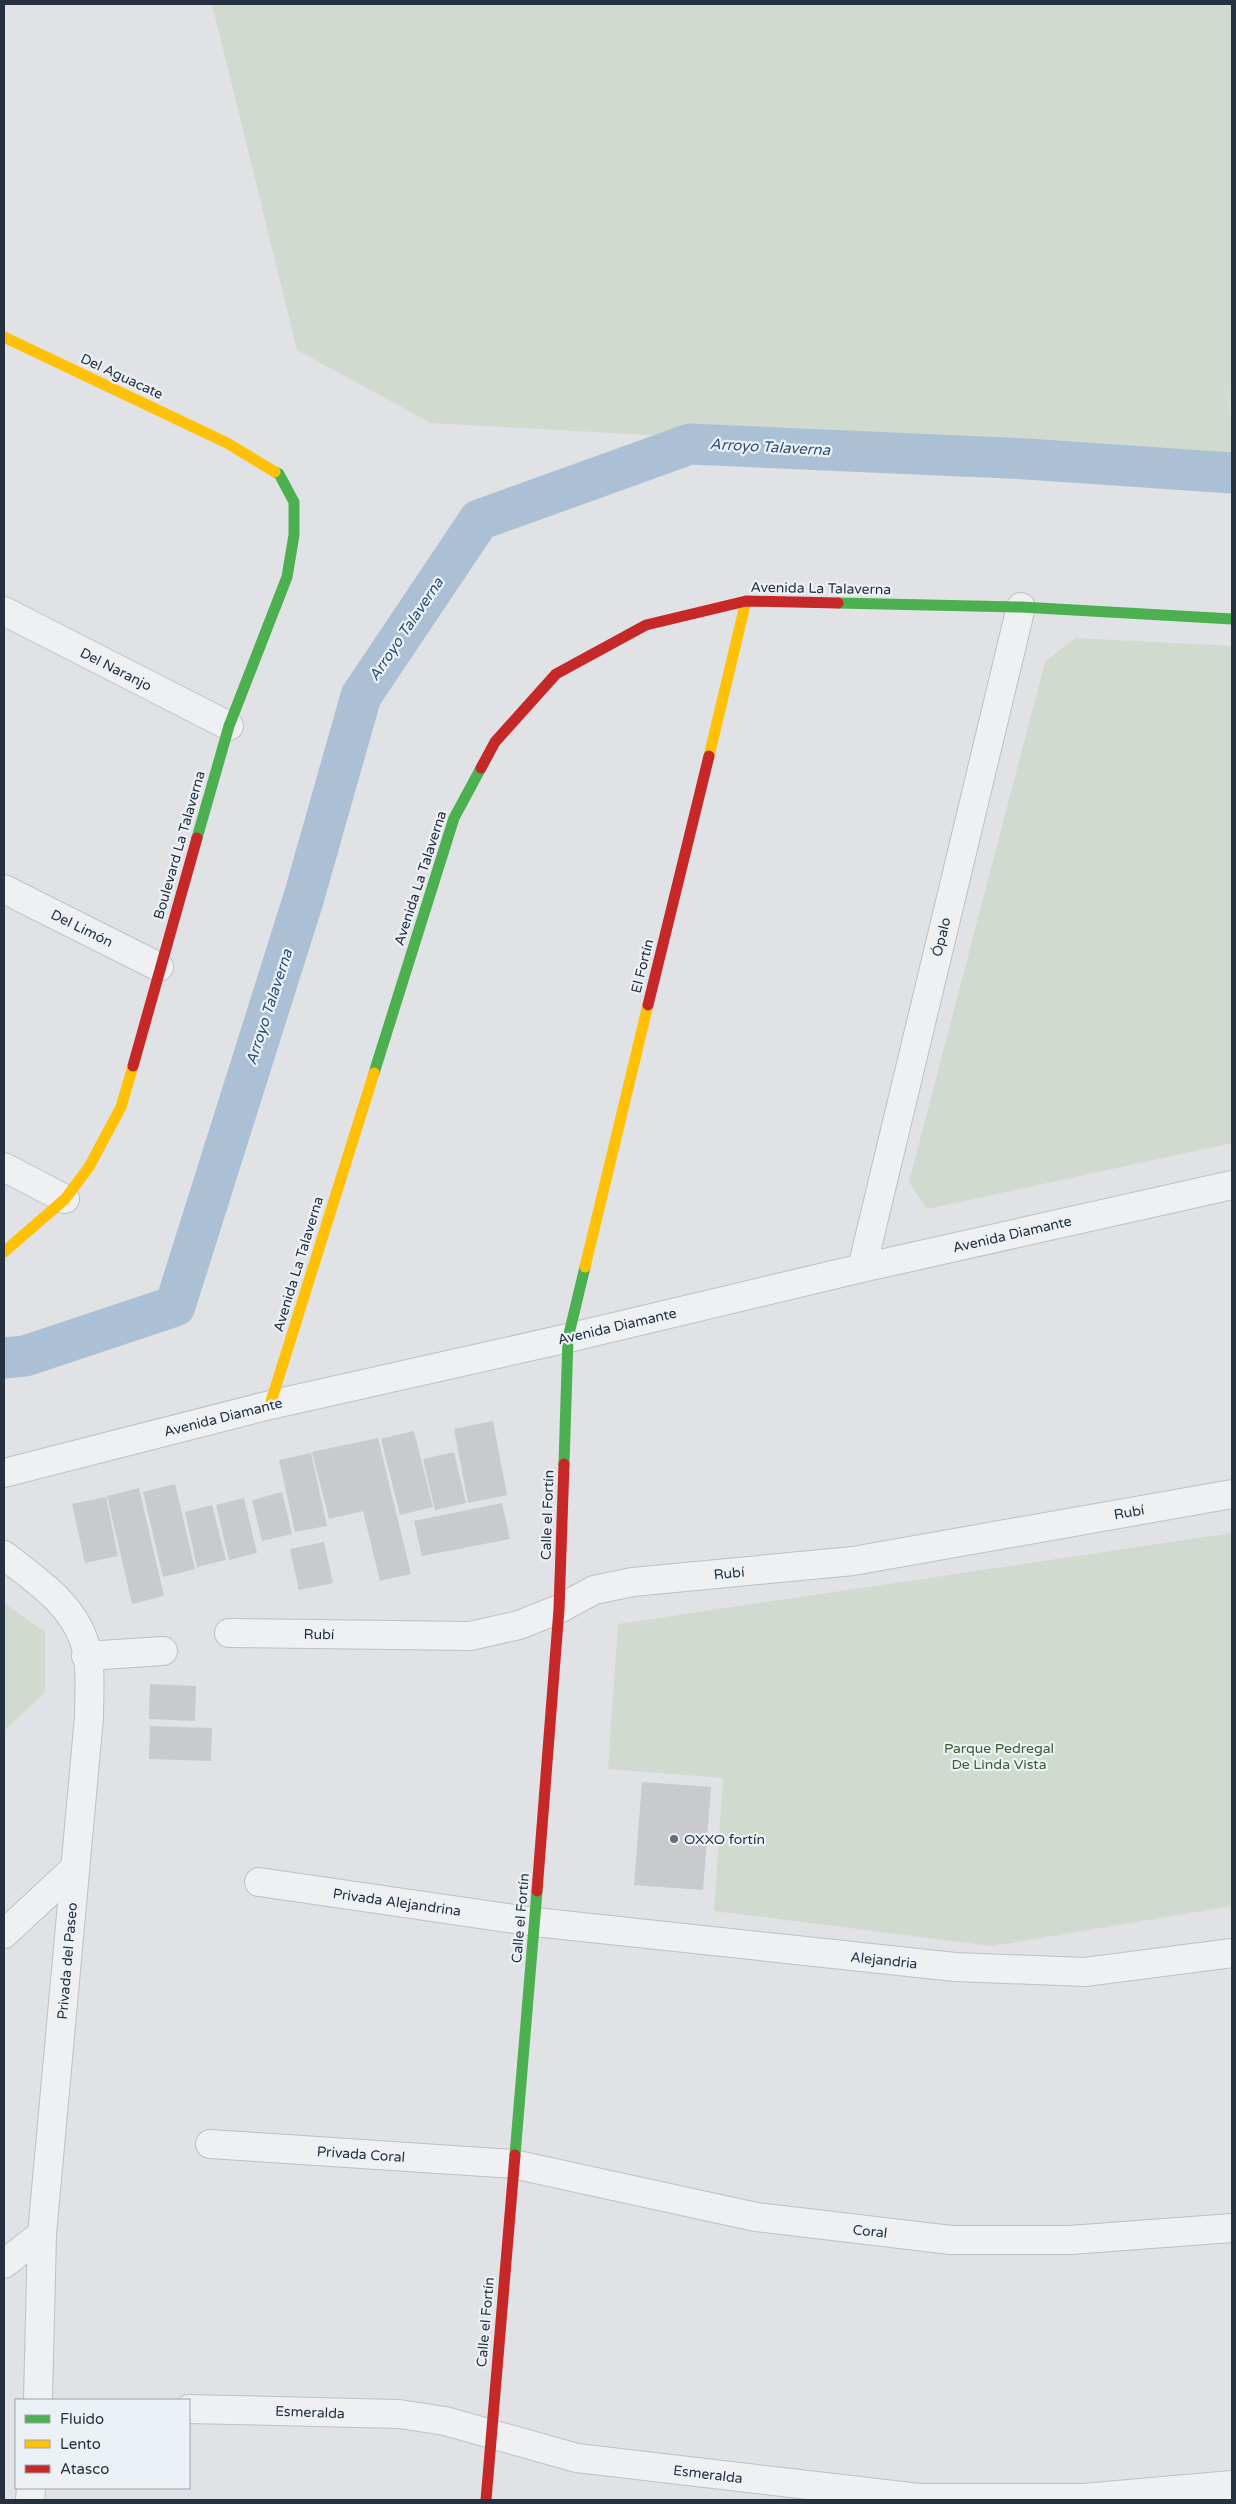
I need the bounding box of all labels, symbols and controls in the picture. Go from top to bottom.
street label: Del Aguacate [78,350,166,403]
water label: Arroyo Talaverna [709,435,831,459]
water label: Arroyo Talaverna [365,574,447,684]
street label: Avenida La Talaverna [751,579,891,598]
street label: Del Naranjo [77,644,154,695]
street label: Boulevard La Talaverna [150,769,209,921]
street label: Avenida La Talaverna [391,809,450,948]
street label: Del Limón [48,906,116,951]
street label: Ópalo [928,916,955,959]
street label: El Fortín [628,937,657,995]
water label: Arroyo Talaverna [242,946,296,1067]
street label: Avenida La Talaverna [270,1194,327,1334]
street label: Avenida Diamante [951,1213,1073,1256]
street label: Avenida Diamante [556,1305,678,1348]
street label: Avenida Diamante [162,1395,284,1440]
street label: Calle el Fortín [537,1470,558,1560]
street label: Rubí [1112,1501,1146,1524]
street label: Rubí [713,1563,746,1584]
street label: Rubí [303,1626,335,1643]
park label: Parque Pedregal De Linda Vista [944,1740,1054,1773]
place label: OXXO fortín [684,1831,765,1848]
marker: OXXO fortín [668,1833,680,1845]
street label: Calle el Fortín [508,1872,533,1964]
street label: Privada Alejandrina [332,1885,462,1920]
street label: Privada del Paseo [54,1902,81,2020]
street label: Alejandria [850,1949,918,1972]
street label: Privada Coral [316,2143,406,2166]
street label: Coral [852,2221,888,2242]
street label: Calle el Fortín [473,2276,498,2368]
legend [15,2399,190,2489]
street label: Esmeralda [275,2403,345,2422]
text: Fluido [60,2410,104,2428]
text: Lento [60,2435,101,2453]
text: Atasco [60,2460,109,2478]
street label: Esmeralda [672,2462,744,2487]

